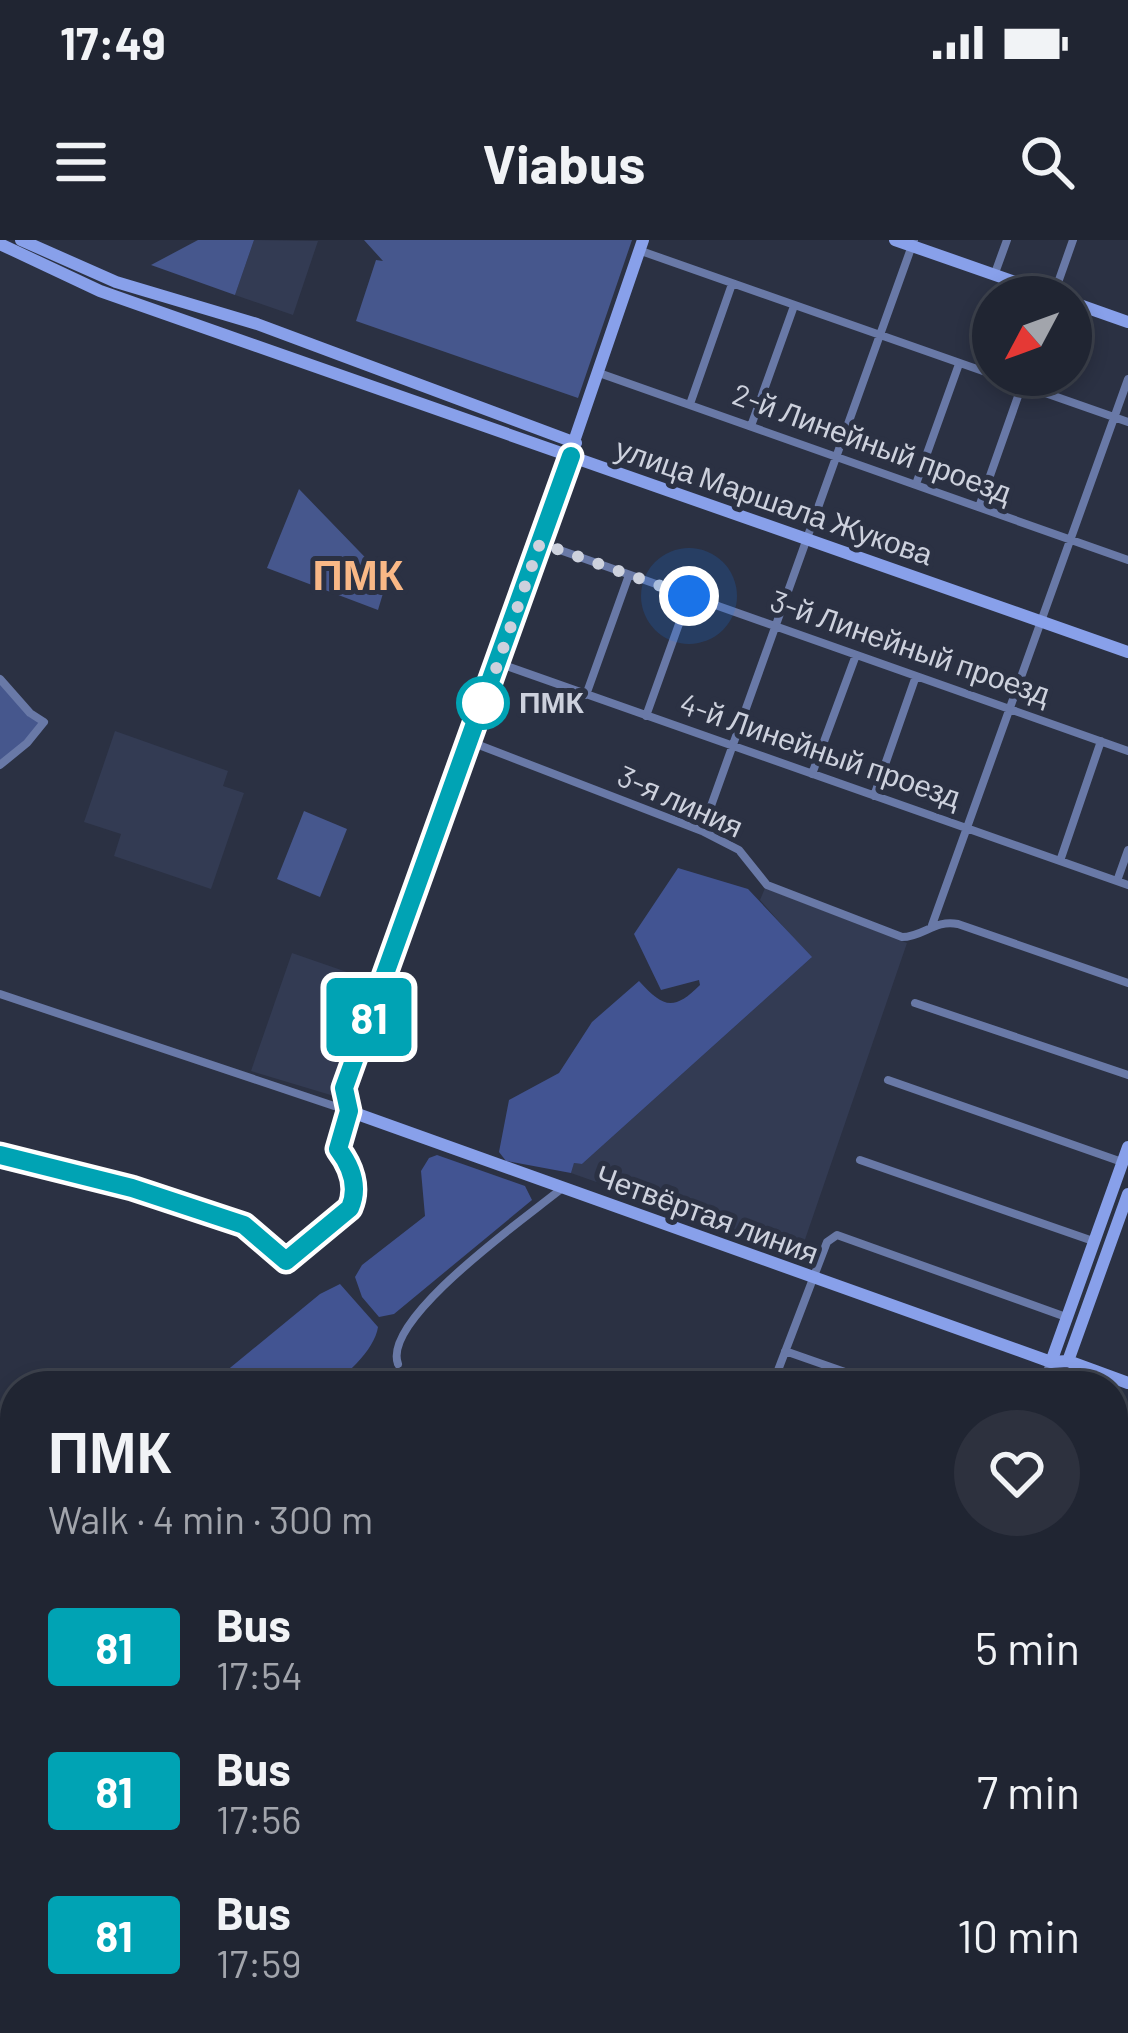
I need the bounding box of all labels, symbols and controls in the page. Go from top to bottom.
text: 17:49 [60,15,166,69]
icon: menu [48,129,114,195]
icon: search [1014,129,1080,195]
text: Viabus [483,130,645,195]
north arrow [972,276,1092,396]
map controls [972,276,1092,396]
street label: 2-й Линейный проезд [728,375,1017,509]
street label: улица Маршала Жукова [611,429,938,571]
district label: ПМК [313,548,404,598]
your location [659,566,719,626]
street label: 3-й Линейный проезд [766,581,1055,711]
marker: ПМК [458,678,508,728]
place label: ПМК [519,683,585,719]
street label: 4-й Линейный проезд [675,684,966,814]
street label: 3-я линия [613,757,749,844]
line badge: 81 [315,978,423,1056]
text: 81 [350,992,388,1042]
street label: Четвёртая линия [591,1156,824,1270]
button: heart [954,1410,1080,1536]
text: ПМК [48,1416,171,1484]
text: Walk · 4 min · 300 m [48,1495,373,1542]
text: Bus [216,1597,291,1651]
text: 5 min [975,1620,1080,1674]
text: 81 [95,1622,133,1672]
text: 17:54 [216,1651,303,1698]
text: Bus [216,1741,291,1795]
text: 7 min [977,1764,1080,1818]
text: 81 [95,1766,133,1816]
text: 17:56 [216,1795,301,1842]
text: Bus [216,1885,291,1939]
text: 10 min [957,1908,1080,1962]
text: 81 [95,1910,133,1960]
text: 17:59 [216,1939,302,1986]

